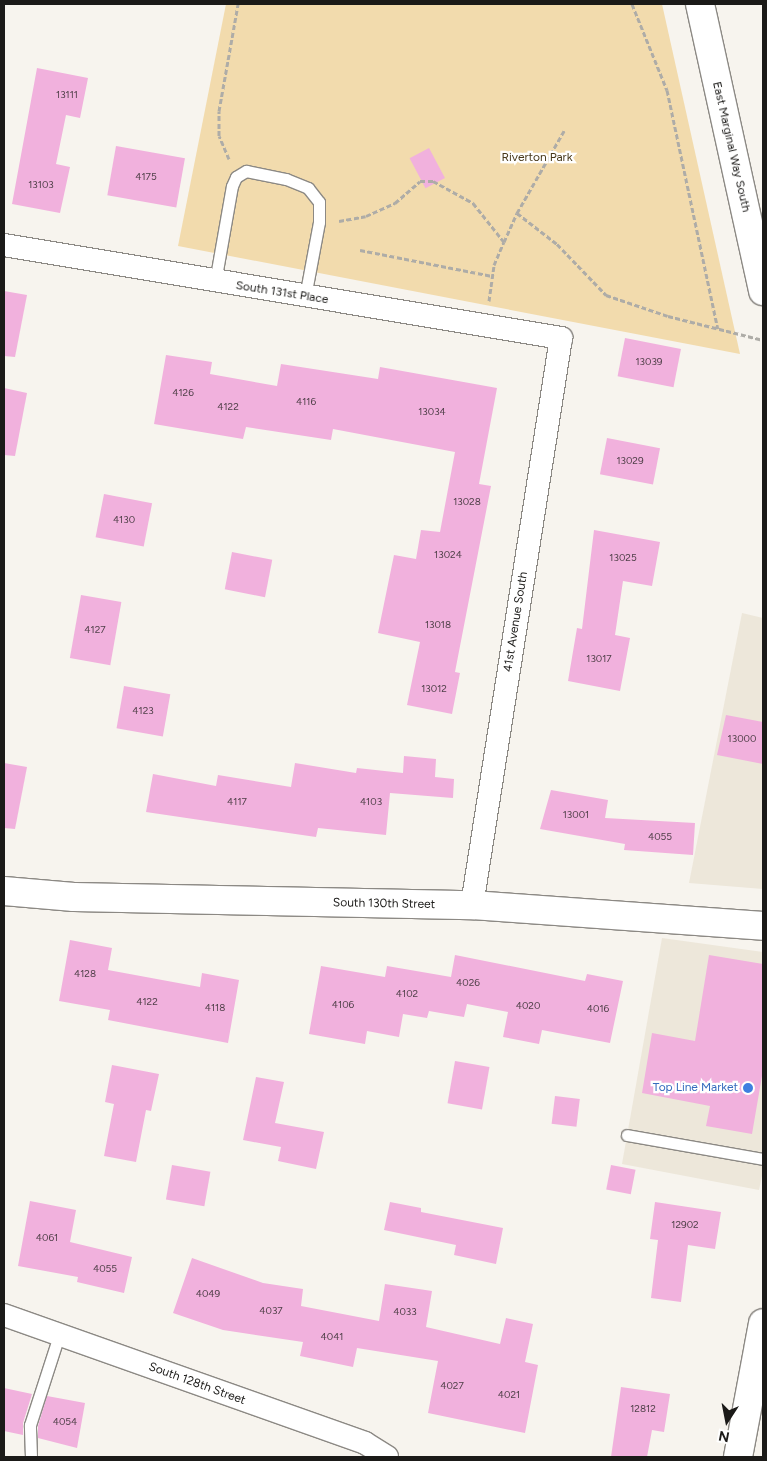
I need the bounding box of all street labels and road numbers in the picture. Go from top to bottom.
street label: East Marginal Way South [709,80,753,214]
street label: South 131st Place [235,279,329,307]
street label: 41st Avenue South [501,571,531,673]
street label: South 130th Street [333,896,435,912]
street label: South 128th Street [147,1360,247,1408]

